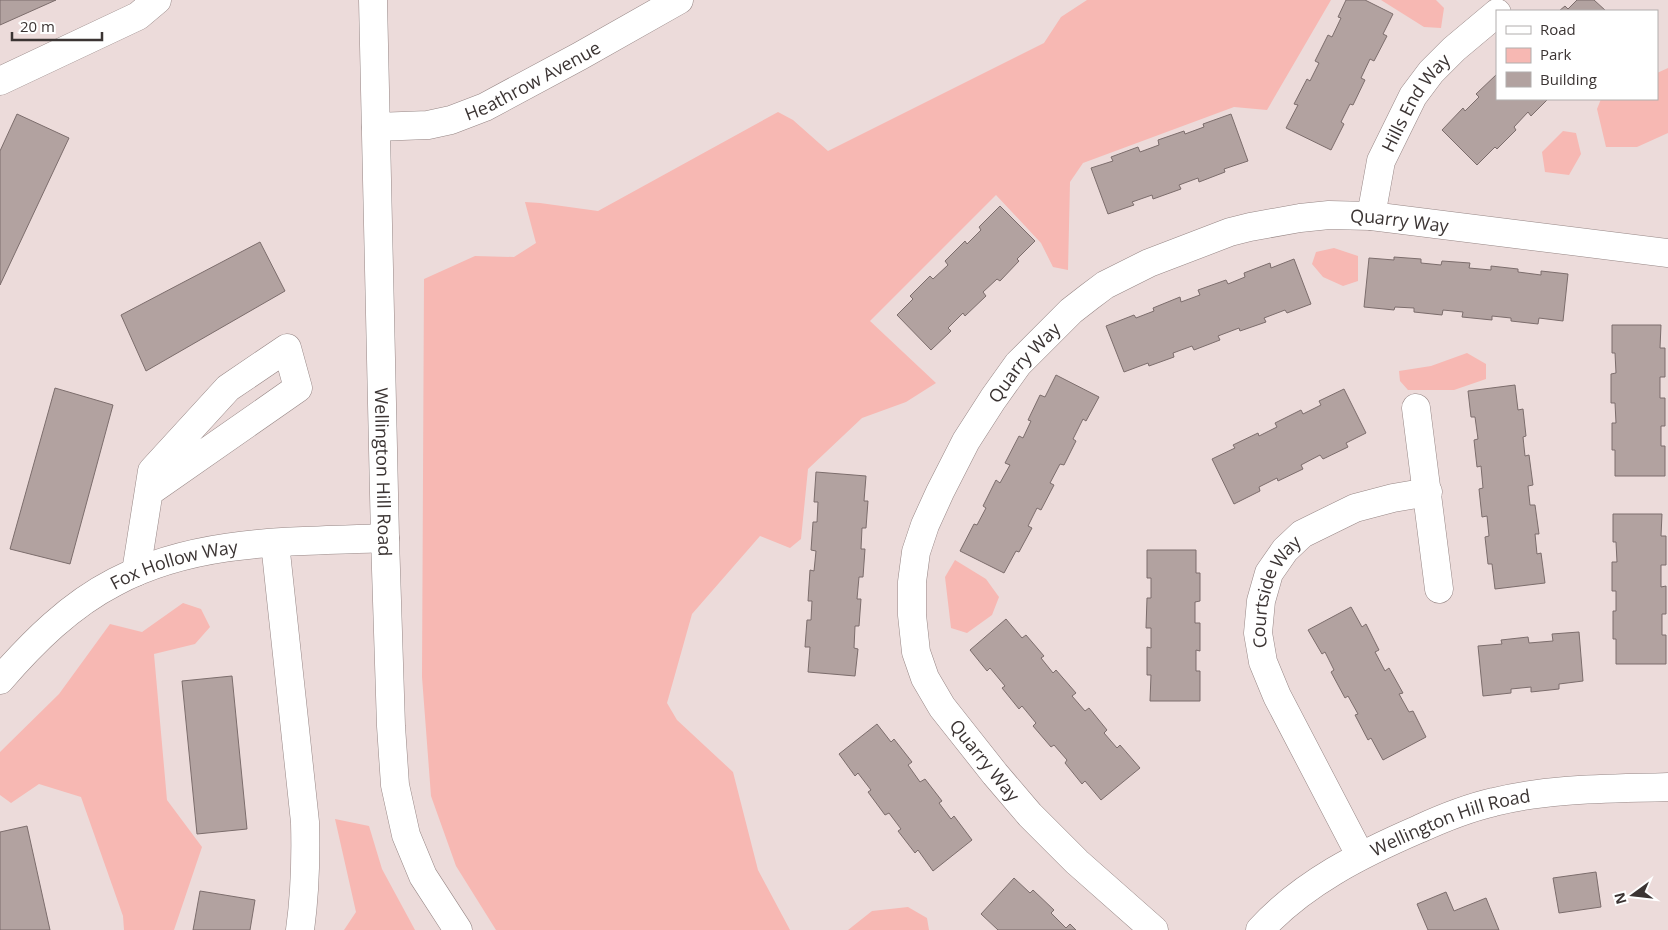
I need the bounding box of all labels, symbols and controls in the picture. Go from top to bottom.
scale bar [12,10,102,42]
legend [1496,10,1658,100]
text: 20 m [20,16,55,36]
text: Road [1540,19,1576,39]
street label: Heathrow Avenue [461,35,605,126]
text: Park [1540,44,1571,64]
street label: Hills End Way [1375,47,1456,156]
text: Building [1540,69,1597,89]
street label: Quarry Way [1350,204,1451,238]
street label: Quarry Way [982,316,1066,407]
street label: Wellington Hill Road [370,387,398,557]
street label: Courtside Way [1246,529,1306,650]
street label: Fox Hollow Way [106,534,240,595]
street label: Quarry Way [944,714,1026,807]
street label: Wellington Hill Road [1366,783,1532,862]
north arrow [1608,870,1658,920]
text: N [1609,891,1631,906]

